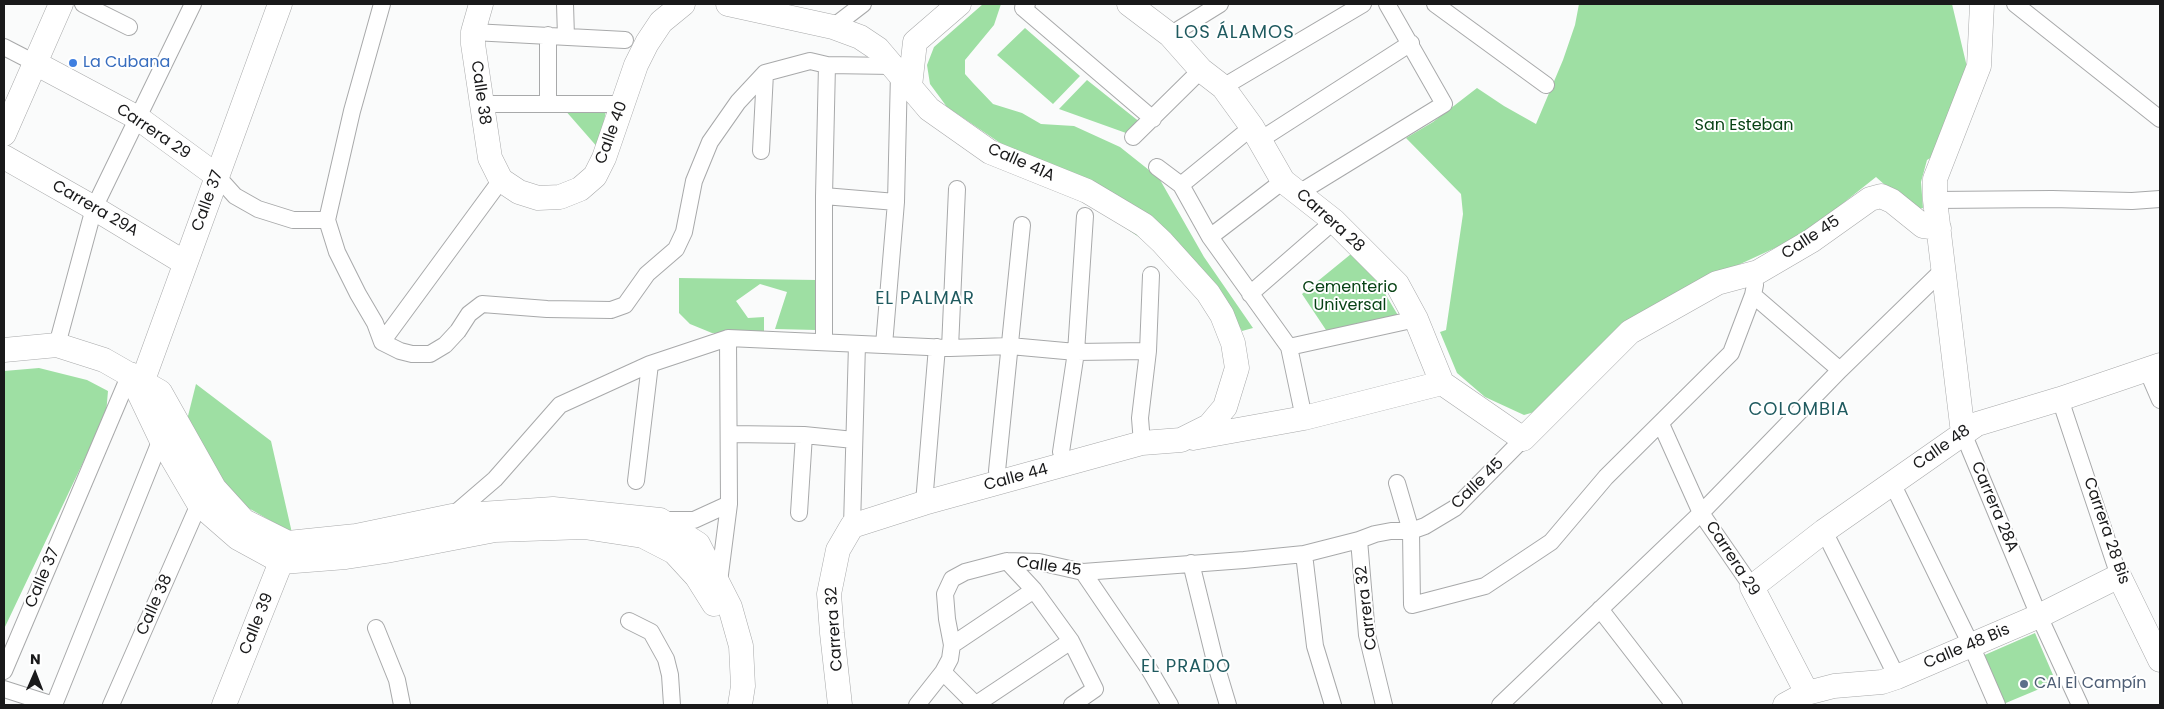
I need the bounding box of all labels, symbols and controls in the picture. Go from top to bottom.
district label: LOS ÁLAMOS [1174,22,1296,44]
place label: La Cubana [83,53,170,73]
marker: La Cubana [67,57,79,69]
street label: Calle 38 [466,60,494,126]
street label: Calle 40 [592,99,632,167]
street label: Carrera 29 [112,100,194,164]
park label: San Esteban [1695,116,1793,136]
street label: Calle 41A [985,140,1057,186]
street label: Calle 37 [188,168,228,234]
street label: Carrera 29A [49,177,141,241]
street label: Carrera 28 [1292,185,1368,257]
street label: Calle 45 [1778,212,1844,264]
park label: Cementerio Universal [1303,278,1397,316]
district label: EL PALMAR [874,288,976,310]
district label: COLOMBIA [1747,399,1851,421]
street label: Calle 48 [1910,421,1974,475]
street label: Calle 45 [1448,454,1508,514]
street label: Carrera 28A [1966,459,2022,555]
street label: Calle 44 [982,460,1050,496]
street label: Carrera 28 Bis [2079,475,2133,587]
street label: Carrera 29 [1701,518,1763,600]
street label: Calle 37 [22,545,64,611]
street label: Calle 45 [1015,553,1083,581]
street label: Carrera 32 [1352,565,1382,651]
street label: Calle 38 [133,572,177,638]
street label: Carrera 32 [822,586,848,672]
street label: Calle 39 [236,590,278,658]
street label: Calle 48 Bis [1921,620,2013,674]
north arrow [10,649,60,699]
text: N [30,649,41,669]
district label: EL PRADO [1140,656,1232,678]
place label: CAI El Campín [2034,674,2146,694]
marker: CAI El Campín [2018,678,2030,690]

